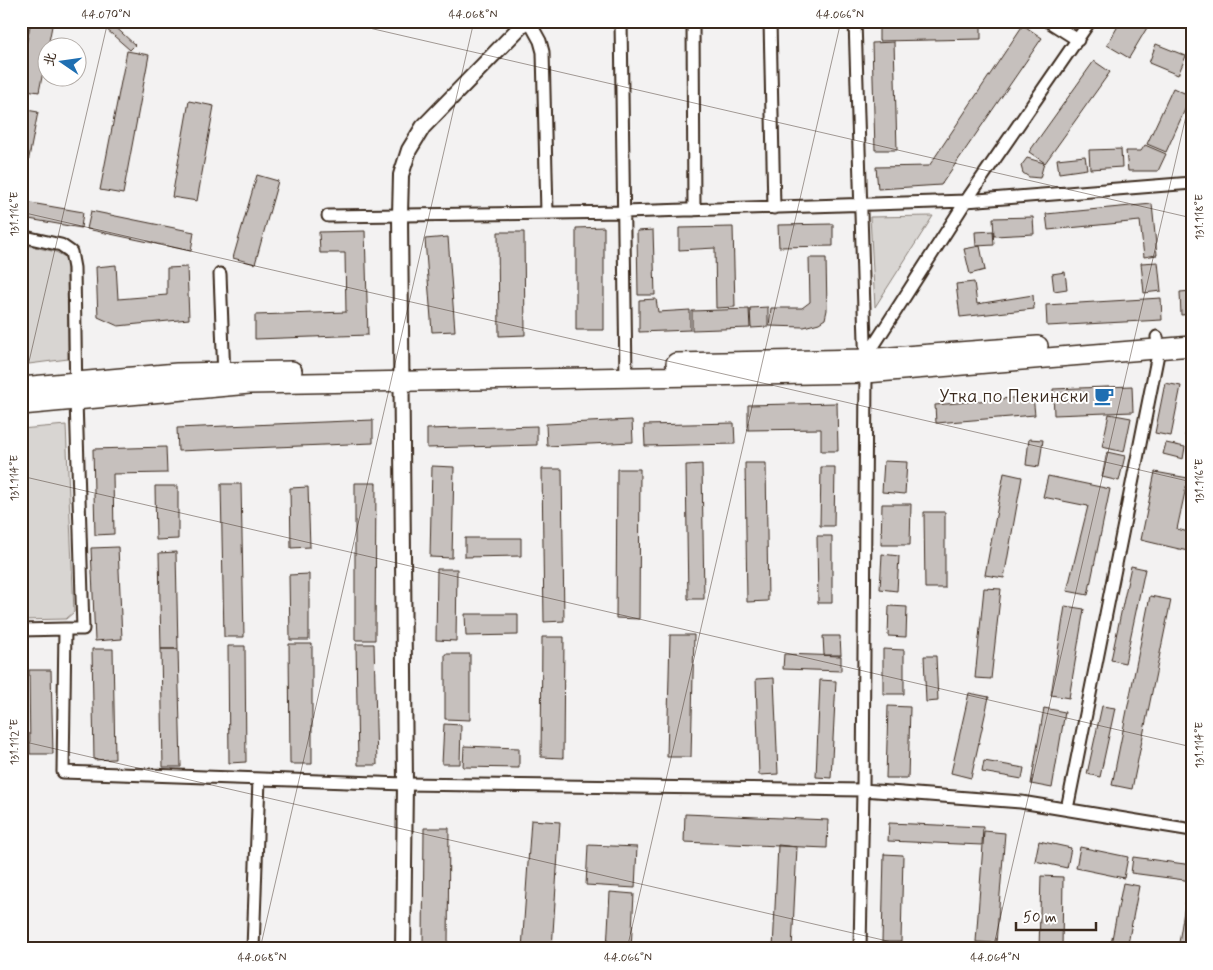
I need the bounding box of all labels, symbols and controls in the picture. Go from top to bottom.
text: 44.070°N [81,7,131,23]
text: 44.068°N [449,7,497,23]
text: 44.066°N [816,7,864,23]
north arrow [38,38,88,88]
text: 北 [40,50,61,68]
text: 131.116°E [7,191,23,237]
text: 131.118°E [1192,194,1208,240]
place label: Утка по Пекински [940,385,1089,409]
cafe icon: Утка по Пекински [1093,385,1115,407]
text: 131.114°E [7,455,23,501]
text: 131.116°E [1192,458,1208,504]
text: 131.112°E [7,719,23,765]
text: 131.114°E [1192,722,1208,768]
scale bar [1016,900,1096,932]
text: 50 m [1023,908,1057,928]
text: 44.068°N [238,950,286,966]
text: 44.066°N [604,950,652,966]
text: 44.064°N [970,950,1020,966]

